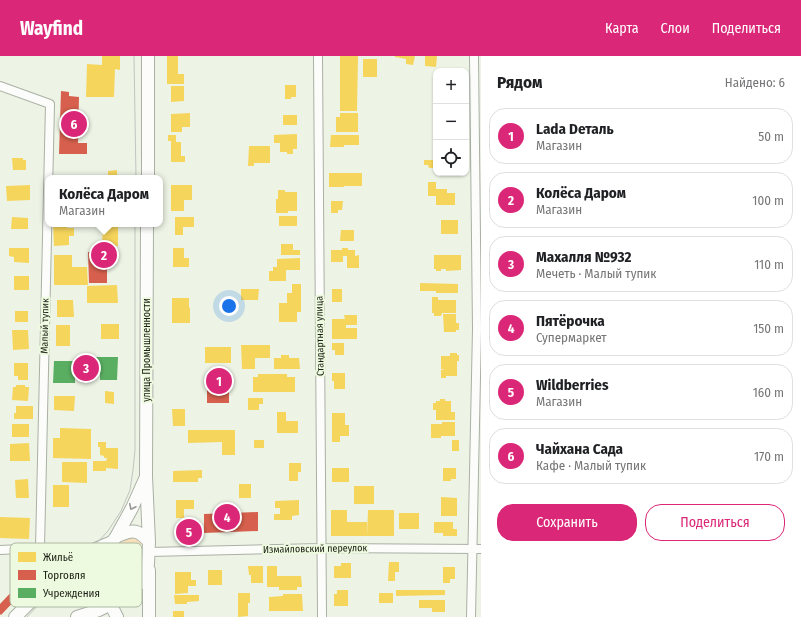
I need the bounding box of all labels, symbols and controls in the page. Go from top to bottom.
text: Wayfind [20,17,83,40]
text: Карта [605,20,639,37]
text: Слои [661,20,690,37]
text: Поделиться [712,20,781,37]
map controls [433,68,469,176]
button: + [433,68,469,104]
text: Рядом [497,72,542,93]
text: Найдено: 6 [725,75,785,90]
button: − [433,104,469,140]
pin: 6 [61,109,87,139]
text: Lada Dеталь [536,120,614,138]
text: 1 [508,129,514,144]
text: 50 m [758,129,784,144]
text: Магазин [536,138,582,153]
button: locate [433,140,469,176]
popup [45,175,163,227]
text: Колёса Даром [536,184,626,202]
text: Колёса Даром [59,185,149,203]
text: 2 [508,193,514,208]
text: 100 m [752,193,784,208]
text: Магазин [536,202,582,217]
text: Магазин [59,203,105,218]
pin: 2 [91,240,117,270]
text: Махалля №932 [536,248,631,266]
text: 3 [508,257,514,272]
text: 110 m [754,257,784,272]
text: Мечеть · Малый тупик [536,266,656,281]
your location [219,296,239,316]
street label: Стандартная улица [313,296,327,376]
street label: Малый тупик [39,298,51,354]
street label: улица Промышленности [141,298,153,402]
text: Пятёрочка [536,312,605,330]
text: 4 [508,321,514,336]
text: 150 m [753,321,784,336]
text: Супермаркет [536,330,607,345]
pin: 3 [73,353,99,383]
pin: 1 [206,366,232,396]
text: Wildberries [536,376,608,394]
text: 5 [508,385,514,400]
text: 160 m [753,385,784,400]
text: Магазин [536,394,582,409]
text: Чайхана Сада [536,440,623,458]
text: 6 [508,449,514,464]
text: 170 m [754,449,784,464]
text: Кафе · Малый тупик [536,458,646,473]
pin: 4 [214,502,240,532]
one-way arrow [129,503,137,510]
button: Сохранить [497,504,637,541]
button: Поделиться [645,504,785,541]
pin: 5 [176,517,202,547]
street label: Измайловский переулок [263,542,368,556]
legend [10,543,142,607]
text: Жильё [43,551,73,564]
text: Торговля [43,569,85,582]
text: Учреждения [42,587,100,600]

